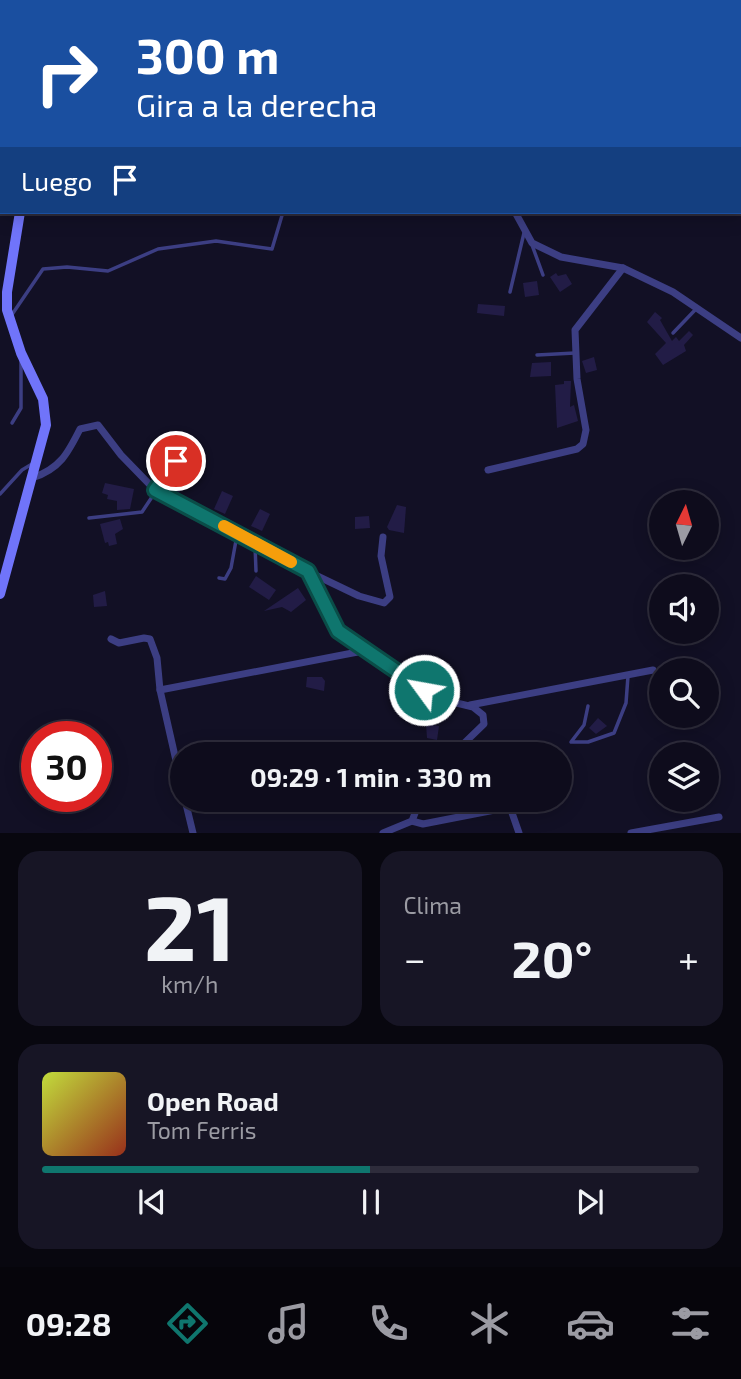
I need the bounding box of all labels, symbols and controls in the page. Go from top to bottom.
text: 300 m [136,25,279,84]
icon: right [21,28,112,119]
text: Gira a la derecha [136,85,377,123]
icon: arrive [106,161,144,199]
text: Luego [21,165,92,196]
pin [146,431,206,491]
icon: arrive [157,442,195,480]
north arrow [649,490,719,560]
map controls [649,490,719,812]
button: sound [649,574,719,644]
position arrow [387,653,461,727]
button: search [649,658,719,728]
speed limit sign: 30 [21,721,112,812]
button: layers [649,742,719,812]
text: 09:29 · 1 min · 330 m [250,761,492,792]
text: 21 [144,870,236,979]
text: Clima [404,891,462,919]
text: 20° [511,926,592,988]
text: − [404,935,426,981]
text: + [678,935,699,981]
text: km/h [161,970,218,998]
text: Open Road [147,1085,279,1116]
text: Tom Ferris [147,1116,256,1144]
icon: previous [133,1183,171,1221]
icon: pause [352,1183,390,1221]
icon: next [571,1183,609,1221]
icon: directions [163,1299,212,1348]
icon: music [264,1299,313,1348]
icon: phone [364,1299,413,1348]
icon: climate [465,1299,514,1348]
icon: car [566,1299,615,1348]
icon: filters [666,1299,715,1348]
text: 09:28 [26,1304,112,1342]

